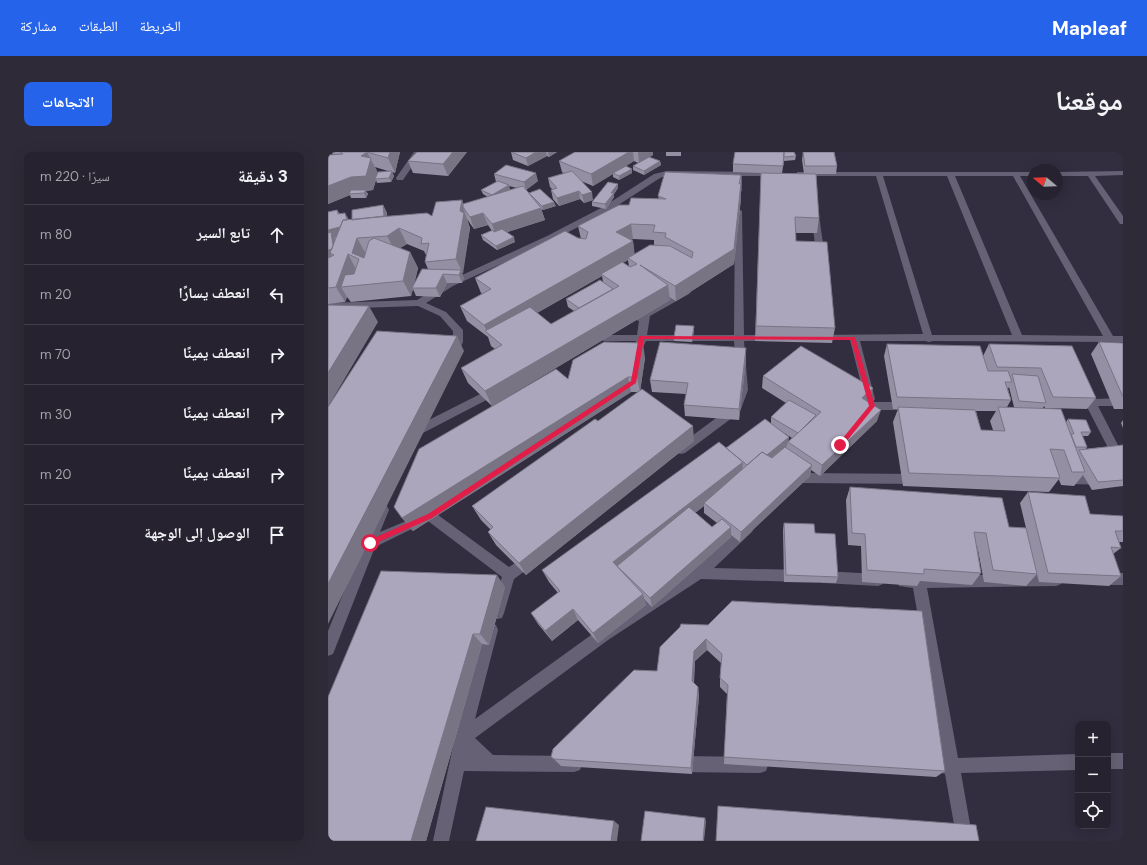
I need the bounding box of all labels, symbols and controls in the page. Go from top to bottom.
text: Mapleaf [1052,16,1127,41]
text: مشاركة [20,17,57,35]
text: الطبقات [79,17,118,35]
text: الخريطة [140,17,181,35]
button: الاتجاهات [24,82,112,126]
text: موقعنا [1055,82,1123,119]
north arrow [1027,164,1063,200]
text: 3 دقيقة [238,165,288,187]
text: سيرًا · 220 m [40,168,110,185]
text: تابع السير [196,223,250,243]
icon: ahead [266,224,288,246]
text: 80 m [40,226,72,243]
text: انعطف يسارًا [178,283,250,303]
icon: left [266,284,288,306]
text: 20 m [40,286,71,303]
text: انعطف يمينًا [183,343,250,363]
icon: right [266,344,288,366]
text: 70 m [40,346,71,363]
text: انعطف يمينًا [183,403,250,423]
icon: right [266,404,288,426]
text: 30 m [40,406,72,423]
route end [831,436,849,454]
text: انعطف يمينًا [183,463,250,483]
icon: right [266,464,288,486]
text: 20 m [40,466,71,483]
text: الوصول إلى الوجهة [144,523,250,543]
icon: arrive [266,524,288,546]
route start [361,534,379,552]
map controls [1075,721,1111,829]
button: + [1075,721,1111,757]
button: − [1075,757,1111,793]
button: locate [1075,793,1111,829]

